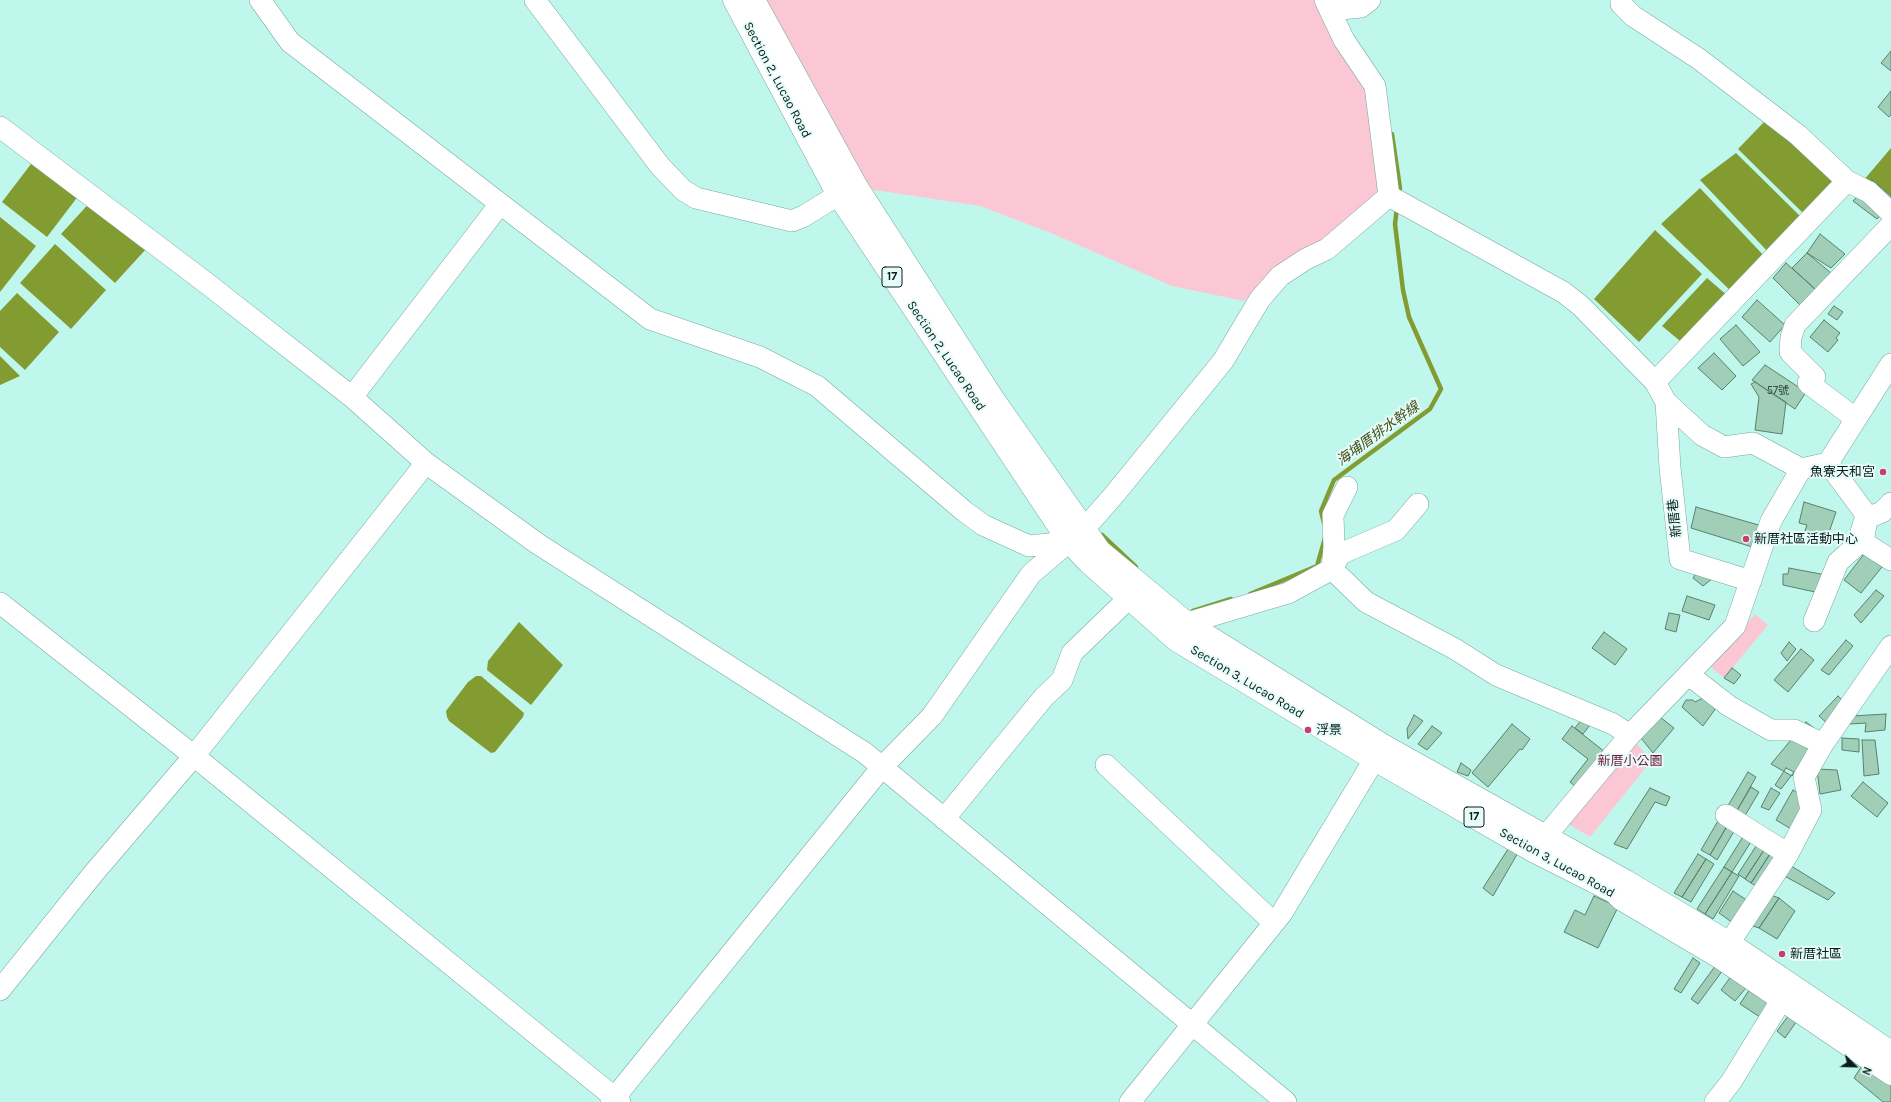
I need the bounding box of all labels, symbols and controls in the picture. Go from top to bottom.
street label: Section 2, Lucao Road [740,19,814,141]
road number: 17 [882,267,902,287]
street label: Section 2, Lucao Road [903,298,989,414]
house number: 57號 [1767,384,1789,398]
water label: 海埔厝排水幹線 [1333,398,1423,470]
place label: 魚寮天和宮 [1810,464,1875,480]
marker: 魚寮天和宮 [1878,467,1888,477]
street label: 新厝巷 [1665,498,1685,538]
place label: 新厝社區活動中心 [1754,531,1858,547]
marker: 新厝社區活動中心 [1741,534,1751,544]
street label: Section 3, Lucao Road [1188,642,1306,722]
place label: 浮景 [1316,722,1342,738]
marker: 浮景 [1303,725,1313,735]
park label: 新厝小公園 [1598,753,1662,769]
road number: 17 [1464,807,1484,827]
street label: Section 3, Lucao Road [1497,825,1617,901]
place label: 新厝社區 [1790,946,1842,962]
marker: 新厝社區 [1777,949,1787,959]
north arrow [1835,1046,1875,1086]
text: N [1859,1065,1874,1077]

